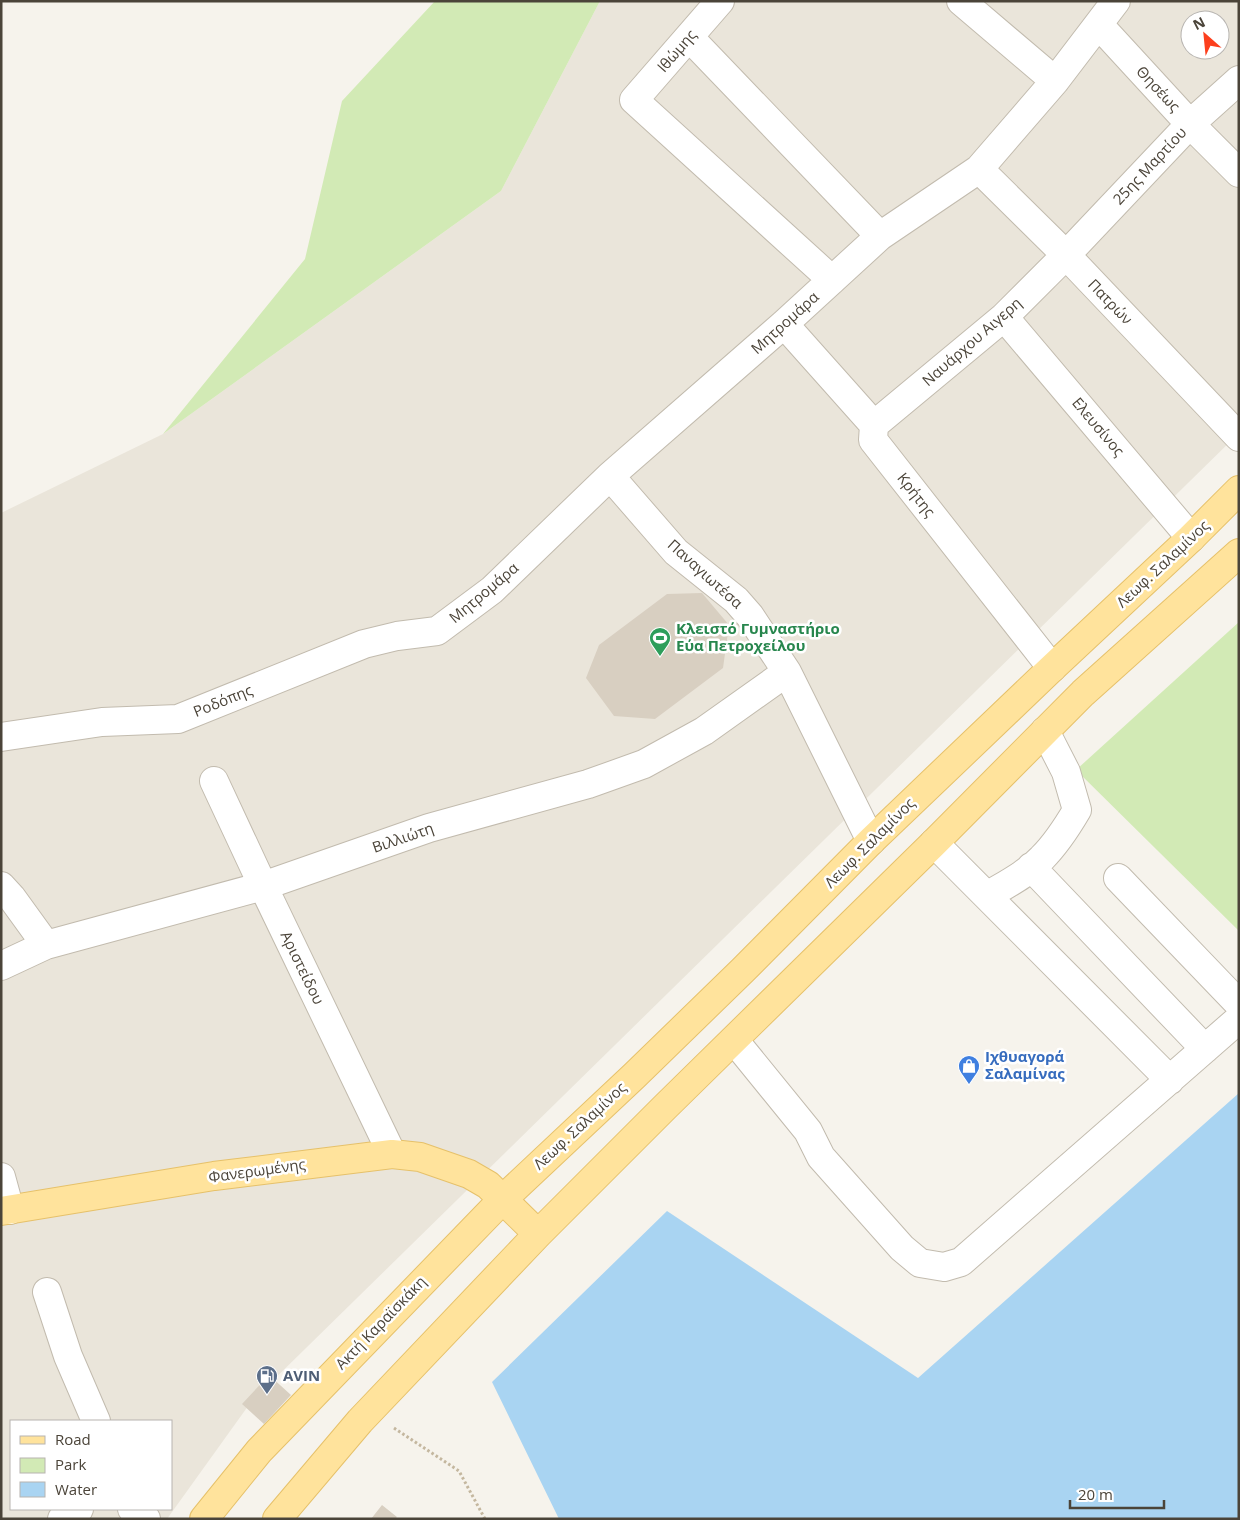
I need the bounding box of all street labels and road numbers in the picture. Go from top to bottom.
street label: Ιθώμης [652,25,700,76]
street label: Θησέως [1132,61,1185,116]
street label: 25ης Μαρτίου [1108,122,1191,209]
street label: Πατρών [1084,274,1137,328]
street label: Μητρομάρα [746,287,822,358]
street label: Ναυάρχου Αιγερη [917,292,1025,390]
street label: Ελευσίνος [1068,393,1129,460]
street label: Κρήτης [893,468,940,521]
street label: Λεωφ. Σαλαμίνος [1112,515,1213,612]
street label: Παναγιωτέσα [664,534,747,612]
street label: Μητρομάρα [445,557,522,627]
street label: Ροδόπης [190,679,255,721]
street label: Λεωφ. Σαλαμίνος [820,793,919,892]
street label: Βιλλιώτη [369,817,436,857]
street label: Αριστείδου [277,928,329,1008]
street label: Λεωφ. Σαλαμίνος [529,1077,630,1174]
street label: Φανερωμένης [207,1153,307,1187]
street label: Ακτή Καραϊσκάκη [331,1271,430,1373]

